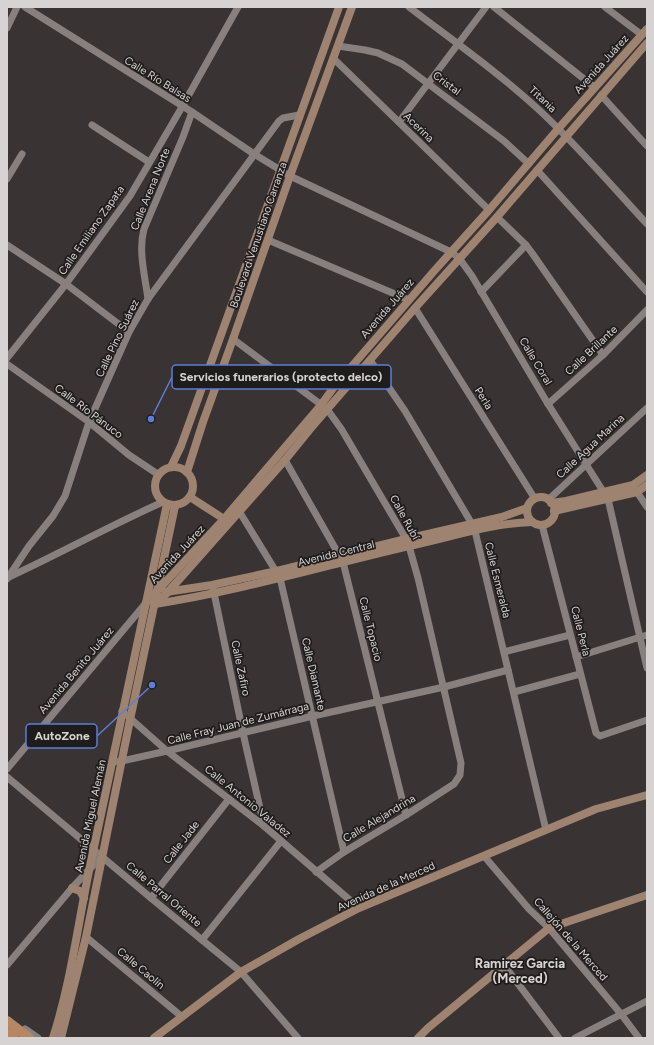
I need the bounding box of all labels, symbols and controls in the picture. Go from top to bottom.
street label: Avenida Juárez [571,32,631,97]
street label: Calle Río Balsas [122,54,194,105]
street label: Cristal [430,69,463,98]
street label: Titania [526,83,559,115]
street label: Acerina [401,110,437,145]
street label: Calle Arena Norte [128,146,173,232]
street label: Boulevard Venustiano Carranza [227,160,290,310]
street label: Calle Emiliano Zapata [56,183,127,277]
street label: Avenida Juárez [358,276,417,341]
street label: Calle Pino Suárez [93,297,142,379]
street label: Calle Brillante [562,323,620,378]
street label: Calle Coral [516,335,555,387]
callout: Servicios funerarios (protecto delco) [172,365,391,389]
text: Servicios funerarios (protecto delco) [180,370,383,384]
street label: Calle Río Pánuco [52,382,125,441]
street label: Perla [472,385,495,412]
street label: Calle Agua Marina [554,411,627,481]
street label: Calle Rubí [387,493,422,542]
street label: Avenida Juárez [147,523,208,586]
street label: Avenida Central [297,538,376,569]
street label: Calle Esmeralda [482,541,513,619]
street label: Calle Topacio [356,596,385,663]
street label: Calle Perla [568,605,593,657]
street label: Avenida Benito Juárez [36,624,117,716]
street label: Calle Diamante [299,637,328,712]
street label: Calle Zafiro [228,639,253,697]
street label: Calle Fray Juan de Zumárraga [166,700,310,747]
callout: AutoZone [26,724,97,748]
text: AutoZone [34,729,90,743]
street label: Avenida Miguel Alemán [72,759,109,874]
street label: Calle Antonio Valadez [202,762,294,840]
street label: Calle Alejandrina [341,792,418,845]
street label: Calle Jade [161,818,202,866]
street label: Calle Parral Oriente [123,859,204,930]
street label: Avenida de la Merced [335,859,437,914]
street label: Callejón de la Merced [531,895,610,984]
street label: Calle Caolín [114,945,167,992]
district label: Ramirez Garcia (Merced) [475,956,565,986]

